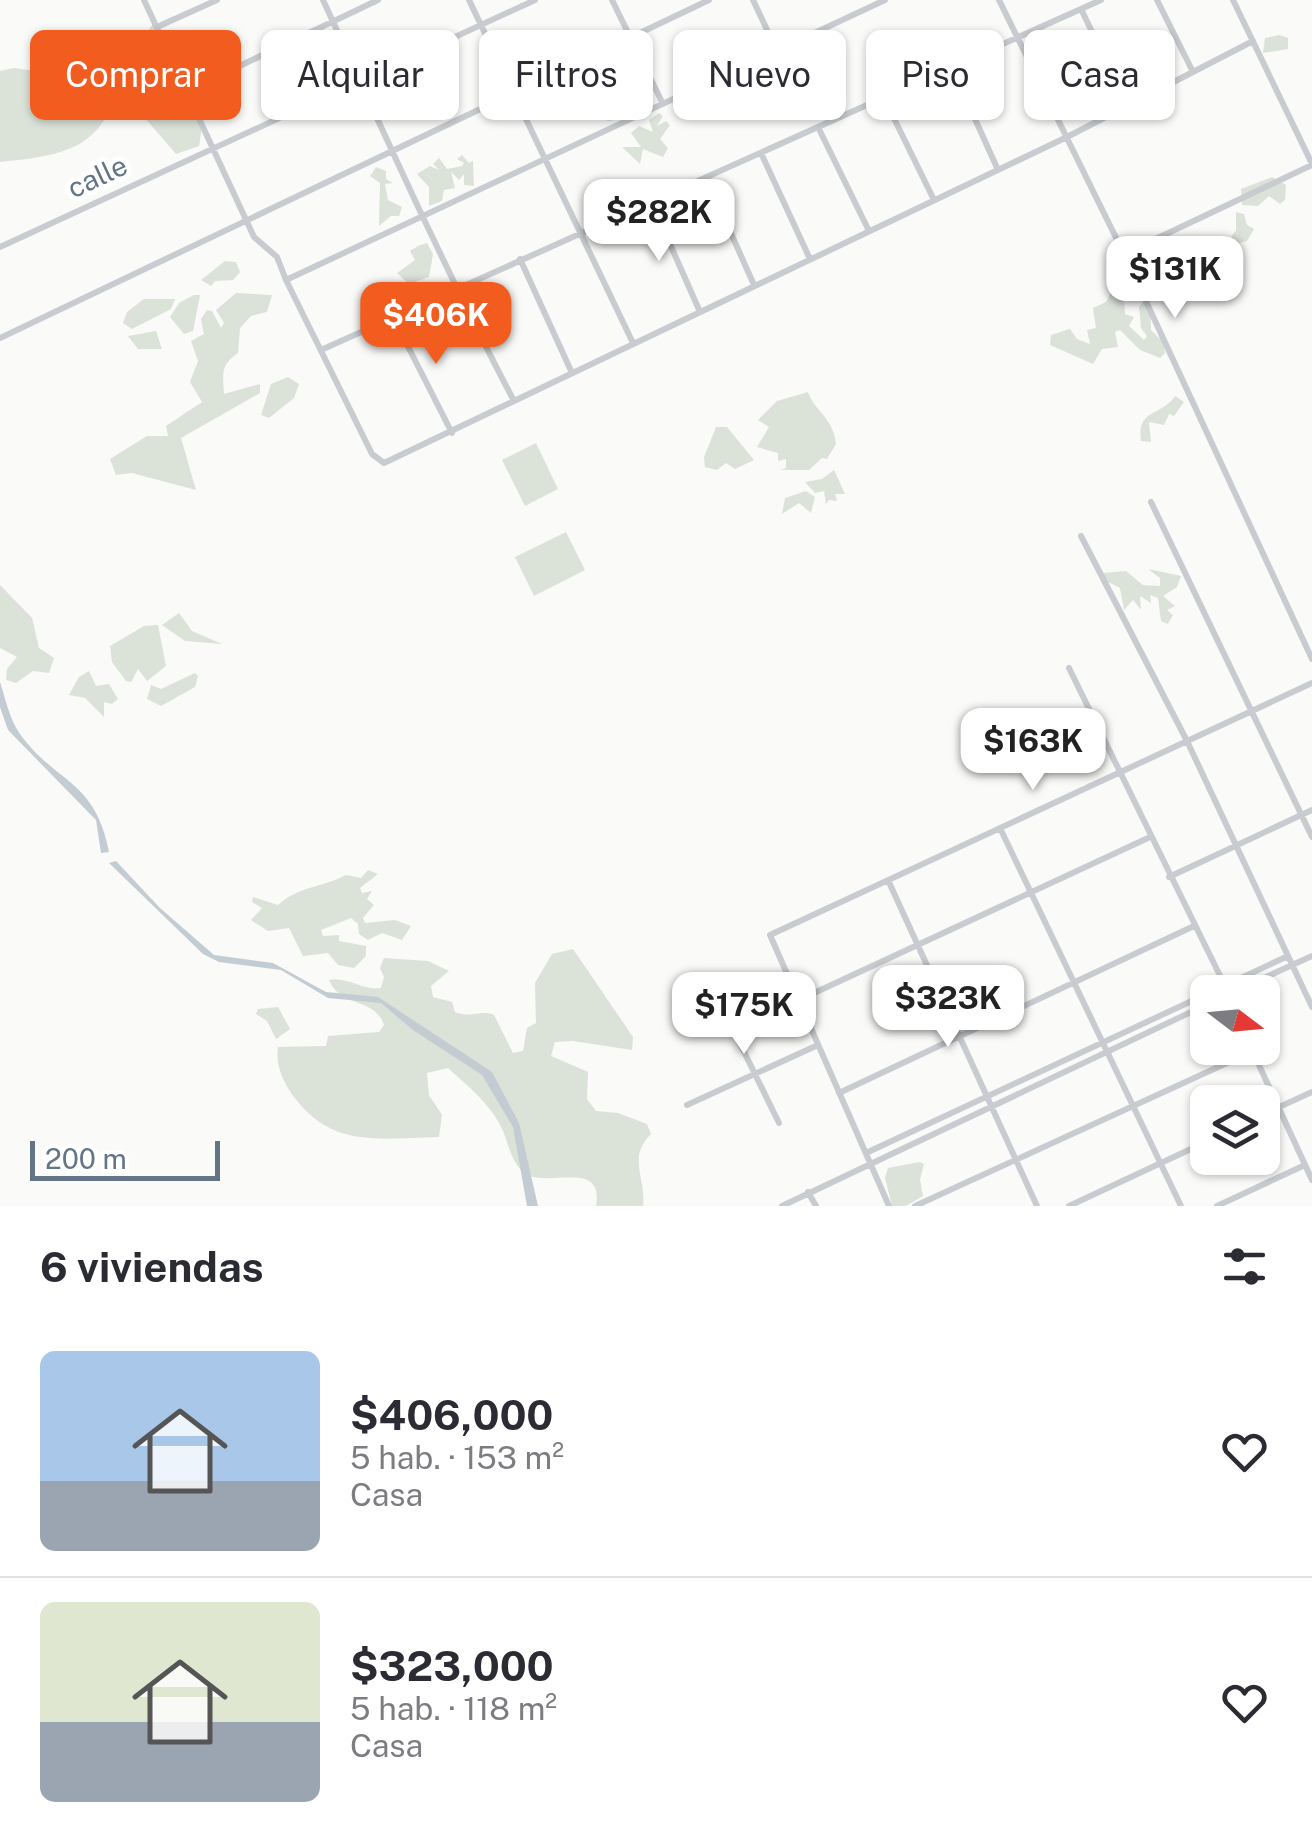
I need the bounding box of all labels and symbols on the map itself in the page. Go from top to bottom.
street label: calle [62,148,132,204]
pin: $282K [589,179,729,264]
pin: $131K [1105,236,1245,321]
pin: $406K [366,282,506,367]
pin: $163K [963,708,1103,793]
pin: $323K [878,965,1018,1050]
pin: $175K [674,972,814,1057]
north arrow [1190,975,1280,1065]
scale bar [30,1136,220,1180]

